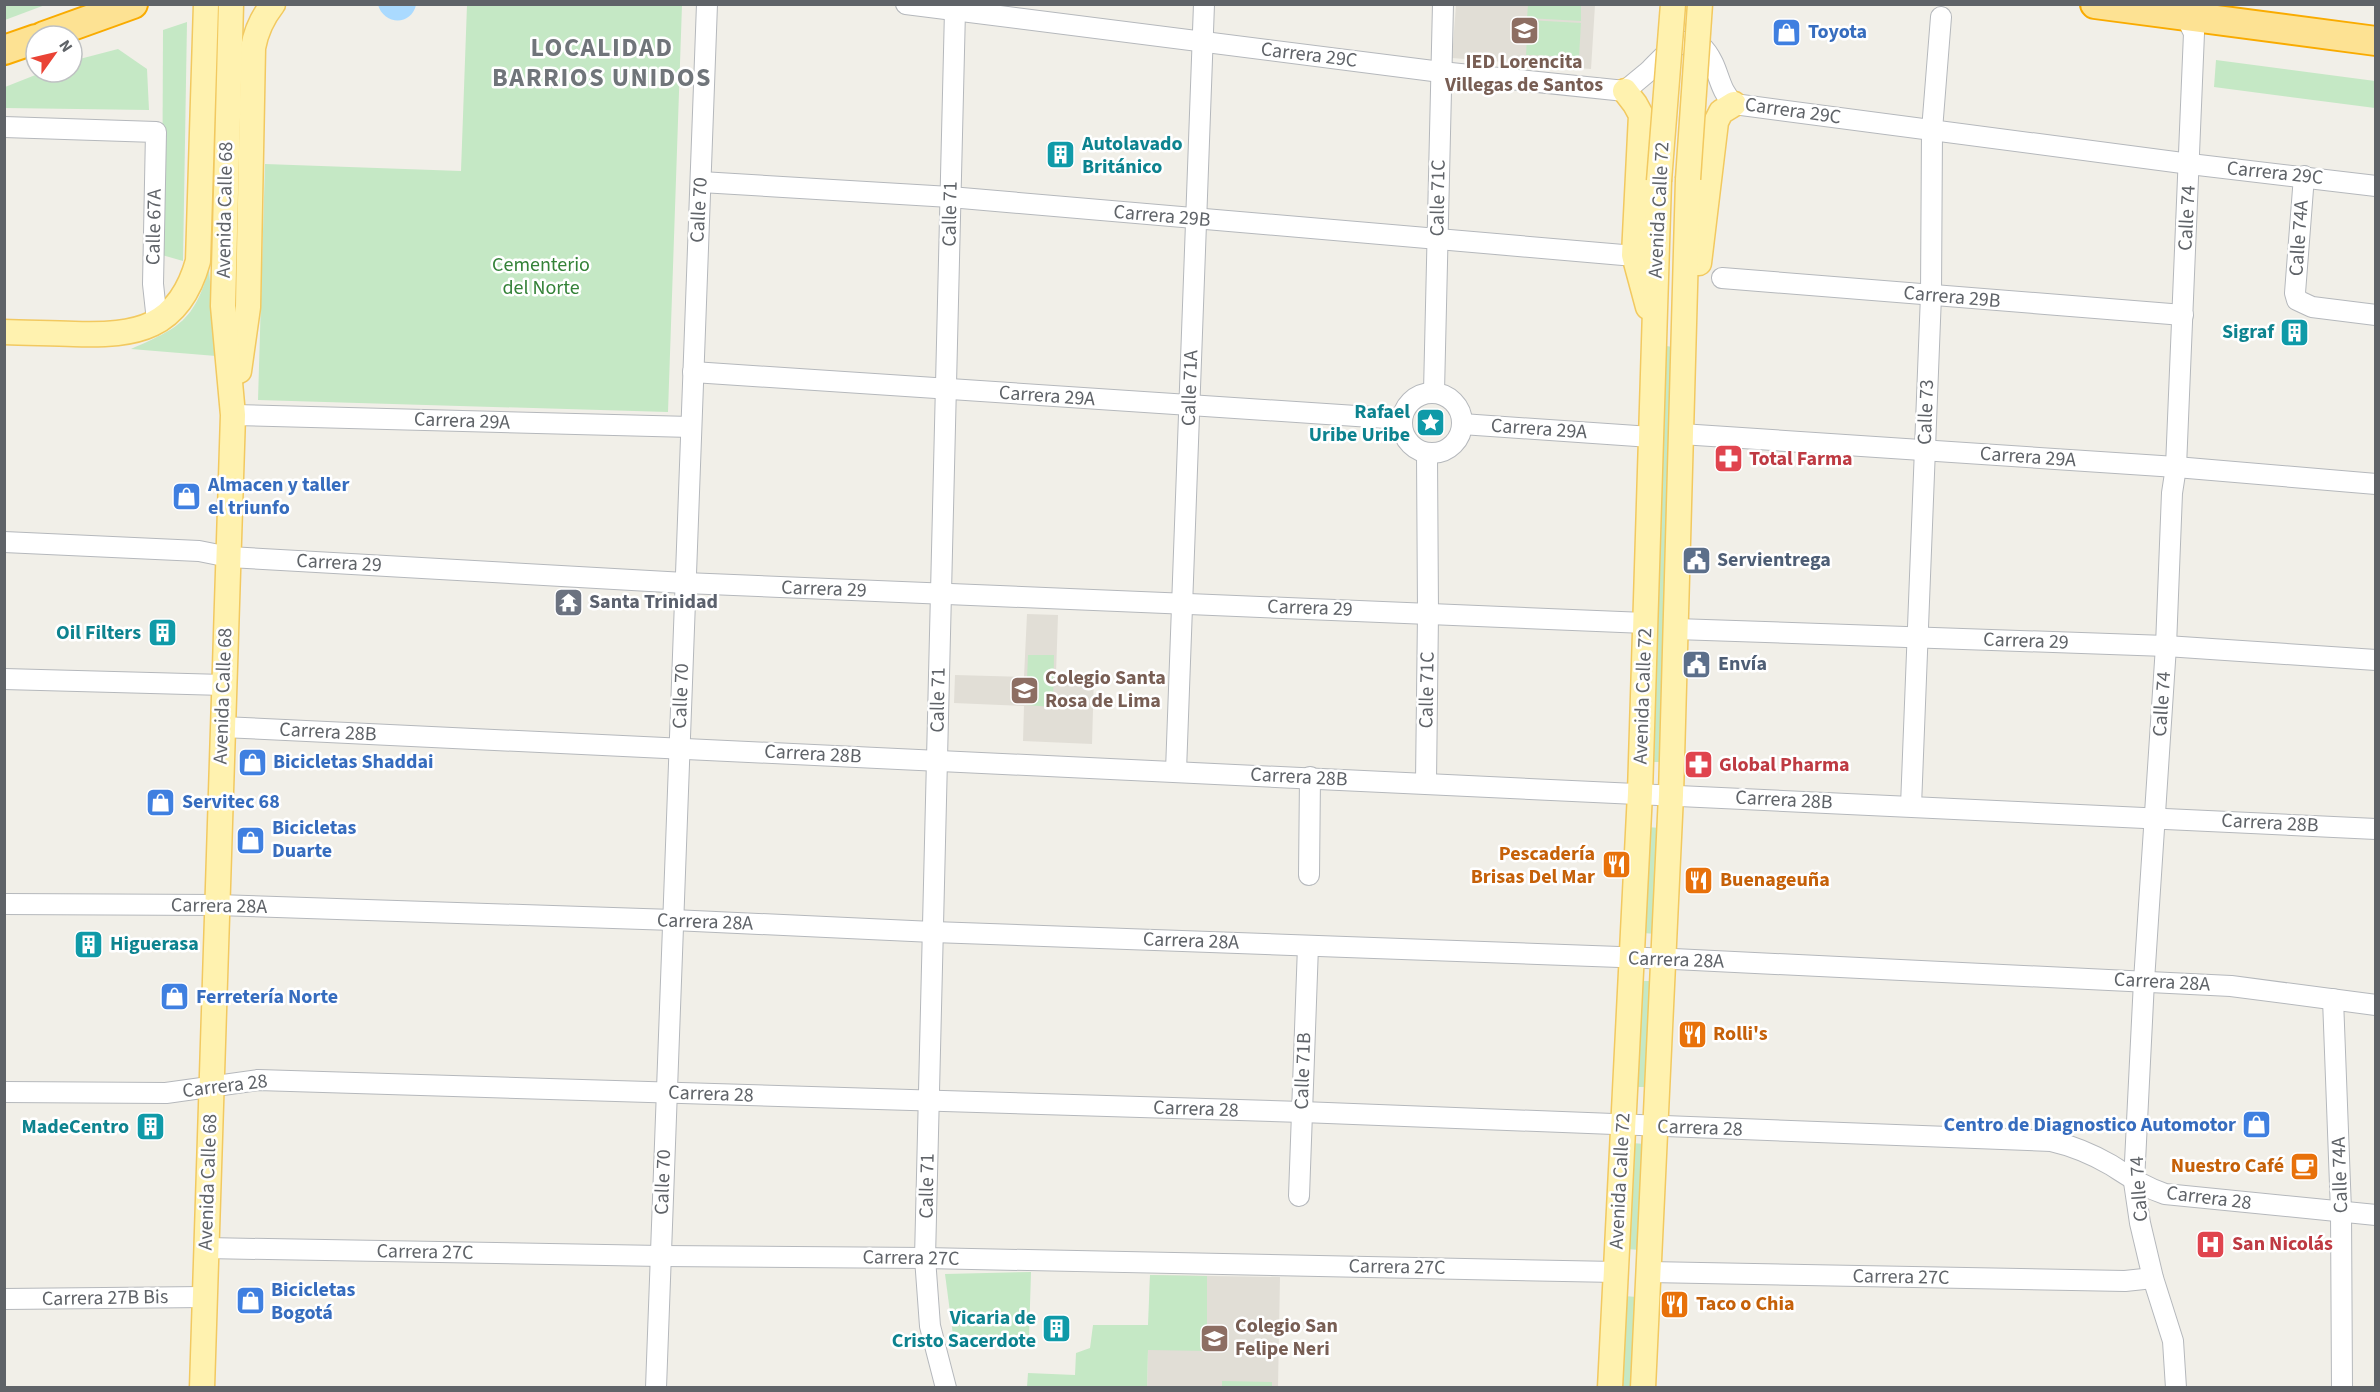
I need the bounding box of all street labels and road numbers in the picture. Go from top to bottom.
street label: Carrera 29C [1259,35,1359,75]
street label: Carrera 29C [1743,90,1843,132]
street label: Avenida Calle 68 [210,141,240,278]
street label: Avenida Calle 72 [1641,141,1677,279]
street label: Carrera 29C [2225,154,2325,192]
street label: Calle 71C [1423,159,1453,237]
street label: Calle 70 [683,177,715,243]
street label: Calle 71 [935,181,965,247]
street label: Calle 74 [2171,185,2203,251]
street label: Calle 67A [139,188,169,265]
street label: Carrera 29B [1112,198,1212,234]
street label: Calle 74A [2282,199,2316,277]
street label: Carrera 29B [1902,279,2002,315]
street label: Calle 71A [1175,349,1205,427]
street label: Carrera 29A [998,379,1096,413]
street label: Calle 73 [1911,379,1941,445]
street label: Carrera 29A [413,405,511,437]
street label: Carrera 29A [1490,412,1588,446]
street label: Carrera 29A [1979,440,2077,474]
street label: Carrera 29 [296,547,382,579]
street label: Carrera 29 [781,574,867,604]
street label: Carrera 29 [1267,593,1353,623]
street label: Carrera 29 [1983,626,2069,656]
street label: Avenida Calle 68 [207,627,239,765]
street label: Avenida Calle 72 [1627,627,1659,765]
street label: Calle 71C [1412,651,1442,729]
street label: Calle 70 [666,663,696,729]
street label: Calle 71 [923,667,953,733]
street label: Calle 74 [2146,670,2178,738]
street label: Carrera 28B [279,715,377,749]
street label: Carrera 28B [764,737,862,771]
street label: Carrera 28B [1250,760,1348,794]
street label: Carrera 28B [1735,783,1833,817]
street label: Carrera 28B [2221,806,2319,840]
street label: Carrera 28A [171,891,268,921]
street label: Carrera 28A [656,906,754,938]
street label: Carrera 28A [1142,925,1240,957]
street label: Carrera 28A [1627,944,1725,976]
street label: Carrera 28A [2113,965,2211,999]
street label: Calle 71B [1288,1032,1318,1110]
street label: Carrera 28 [181,1067,269,1105]
street label: Carrera 28 [668,1079,754,1109]
street label: Carrera 28 [1153,1094,1239,1124]
street label: Avenida Calle 72 [1602,1112,1638,1250]
street label: Avenida Calle 68 [192,1113,224,1251]
street label: Carrera 28 [1657,1113,1743,1143]
street label: Calle 74A [2325,1136,2355,1214]
street label: Calle 70 [648,1149,678,1215]
street label: Calle 71 [912,1153,942,1219]
street label: Calle 74 [2123,1155,2155,1223]
street label: Carrera 28 [2165,1179,2253,1217]
street label: Carrera 27C [376,1237,474,1267]
street label: Carrera 27C [862,1243,960,1273]
street label: Carrera 27C [1348,1252,1446,1282]
street label: Carrera 27C [1852,1262,1950,1292]
street label: Carrera 27B Bis [42,1283,168,1313]

